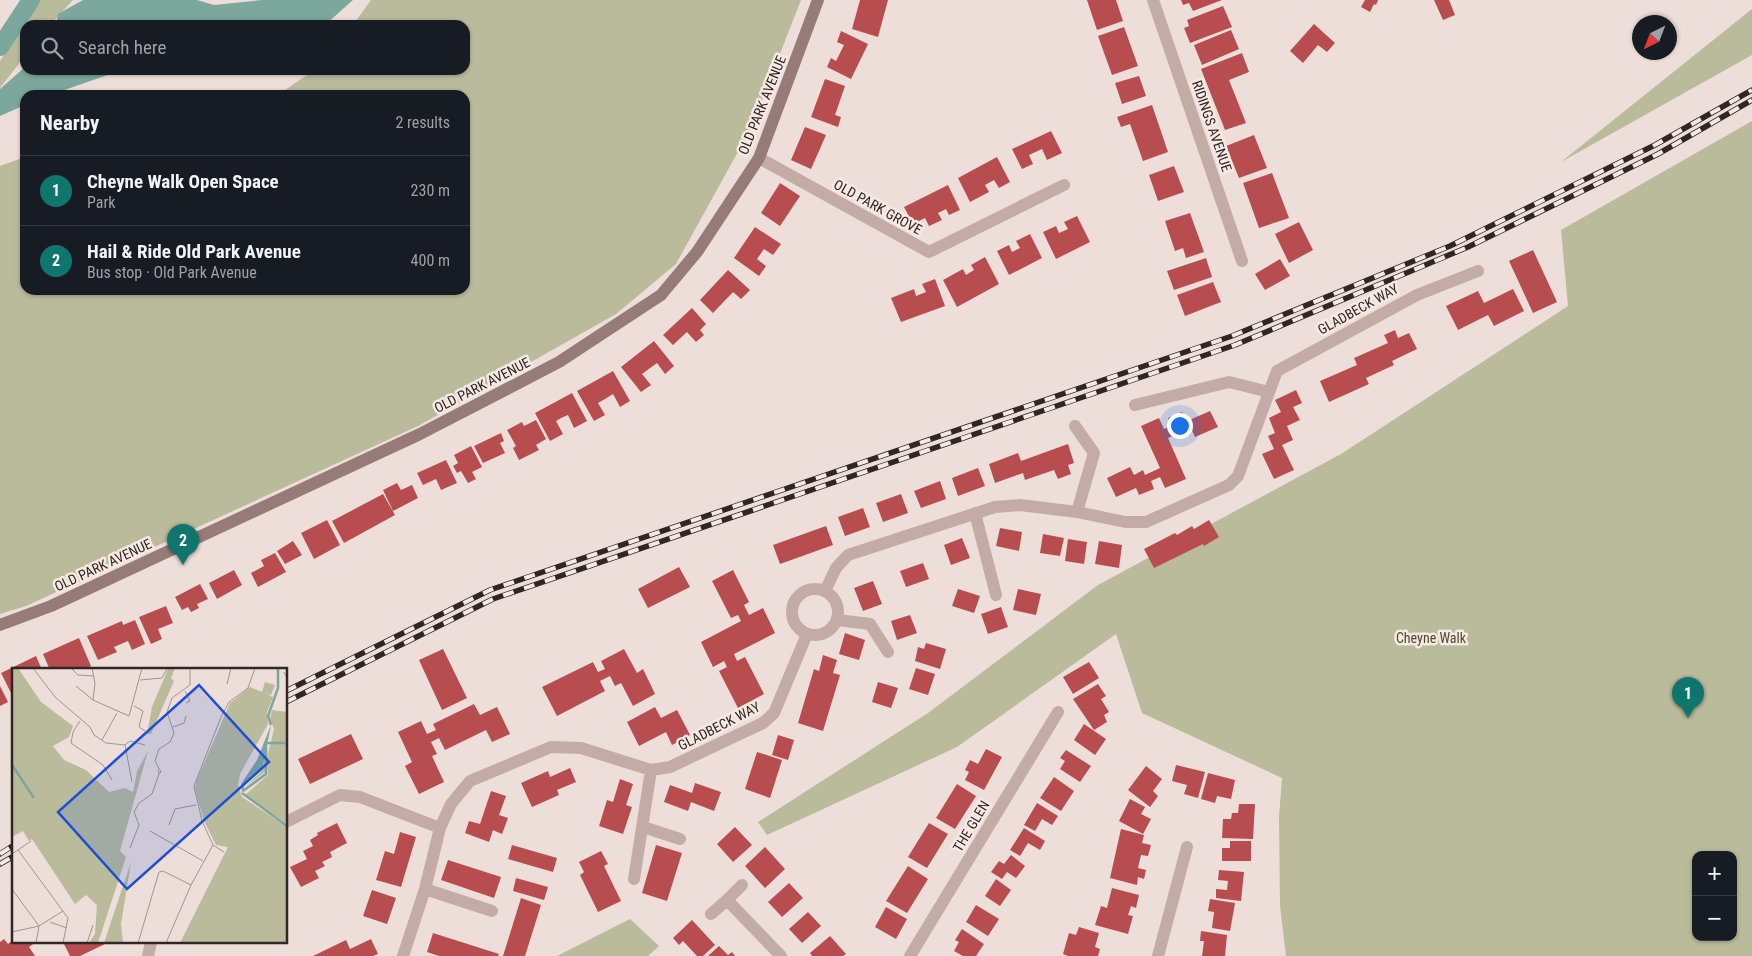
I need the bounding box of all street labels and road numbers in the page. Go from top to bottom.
street label: OLD PARK AVENUE [735,53,789,157]
street label: RIDINGS AVENUE [1189,78,1235,174]
street label: OLD PARK GROVE [831,176,925,238]
street label: GLADBECK WAY [1315,280,1402,338]
street label: OLD PARK AVENUE [431,354,533,416]
street label: OLD PARK AVENUE [52,535,154,594]
street label: GLADBECK WAY [675,698,763,753]
street label: THE GLEN [950,798,992,854]

